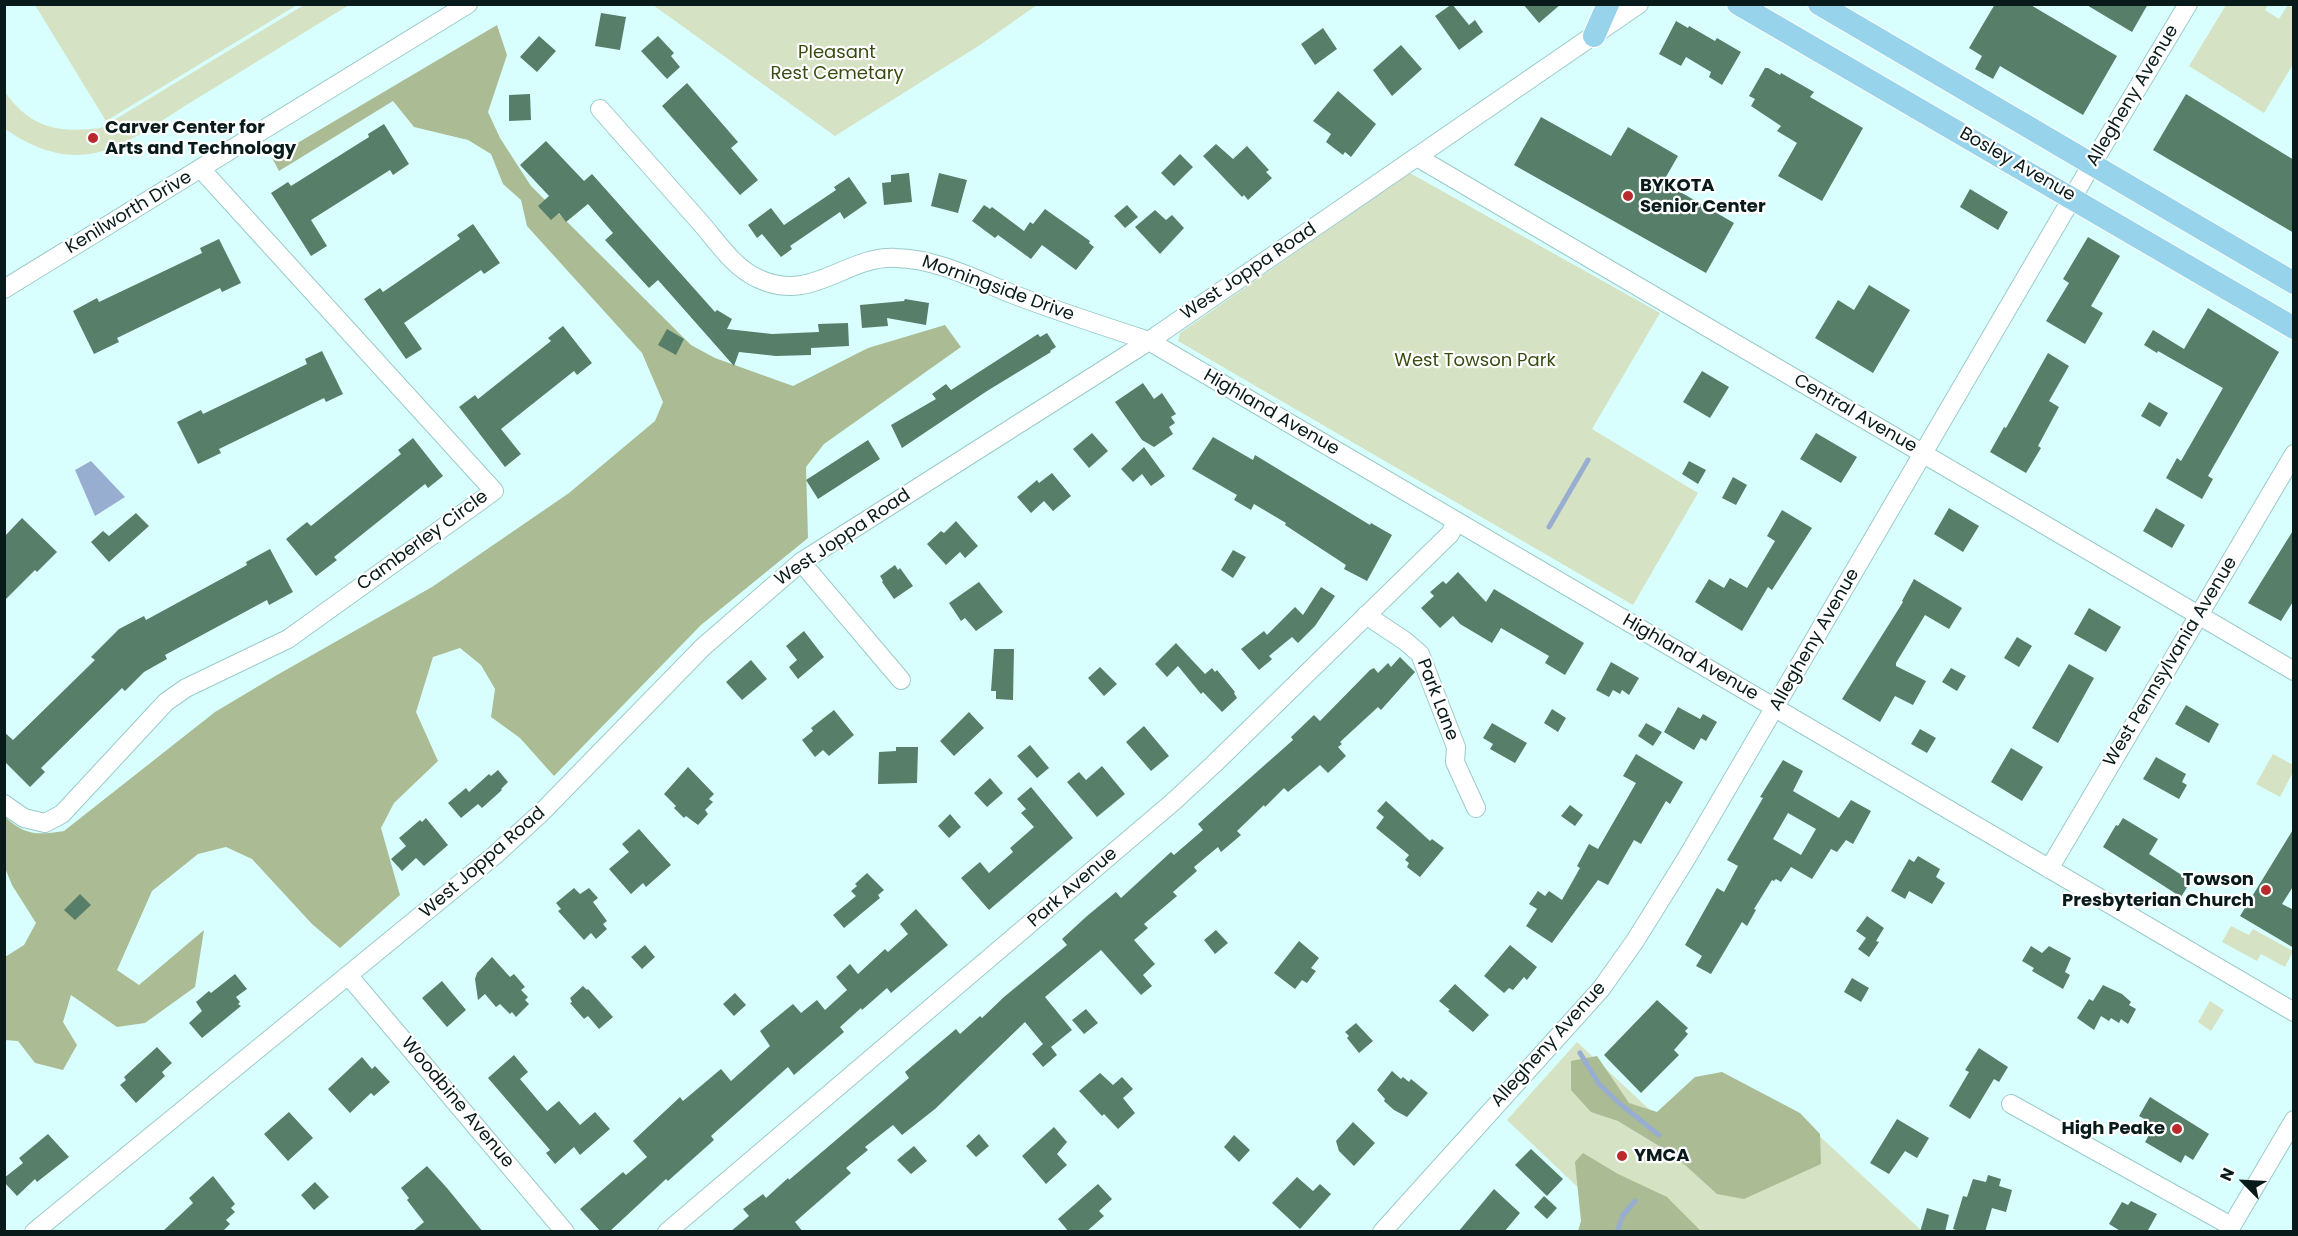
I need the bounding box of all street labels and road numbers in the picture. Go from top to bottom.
street label: Allegheny Avenue [2082,21,2184,171]
street label: Bosley Avenue [1955,123,2079,207]
street label: Kenilworth Drive [62,167,196,259]
street label: West Joppa Road [1177,219,1321,325]
street label: Morningside Drive [919,251,1077,327]
street label: Highland Avenue [1199,365,1343,461]
street label: Central Avenue [1789,370,1921,458]
street label: West Joppa Road [771,485,915,591]
street label: Camberley Circle [353,486,493,596]
street label: West Pennsylvania Avenue [2100,553,2242,771]
street label: Allegheny Avenue [1765,565,1865,715]
street label: Highland Avenue [1618,610,1762,706]
street label: Park Lane [1412,656,1462,744]
street label: West Joppa Road [416,803,550,923]
street label: Park Avenue [1024,843,1122,933]
street label: Allegheny Avenue [1487,978,1611,1112]
street label: Woodbine Avenue [396,1033,518,1173]

